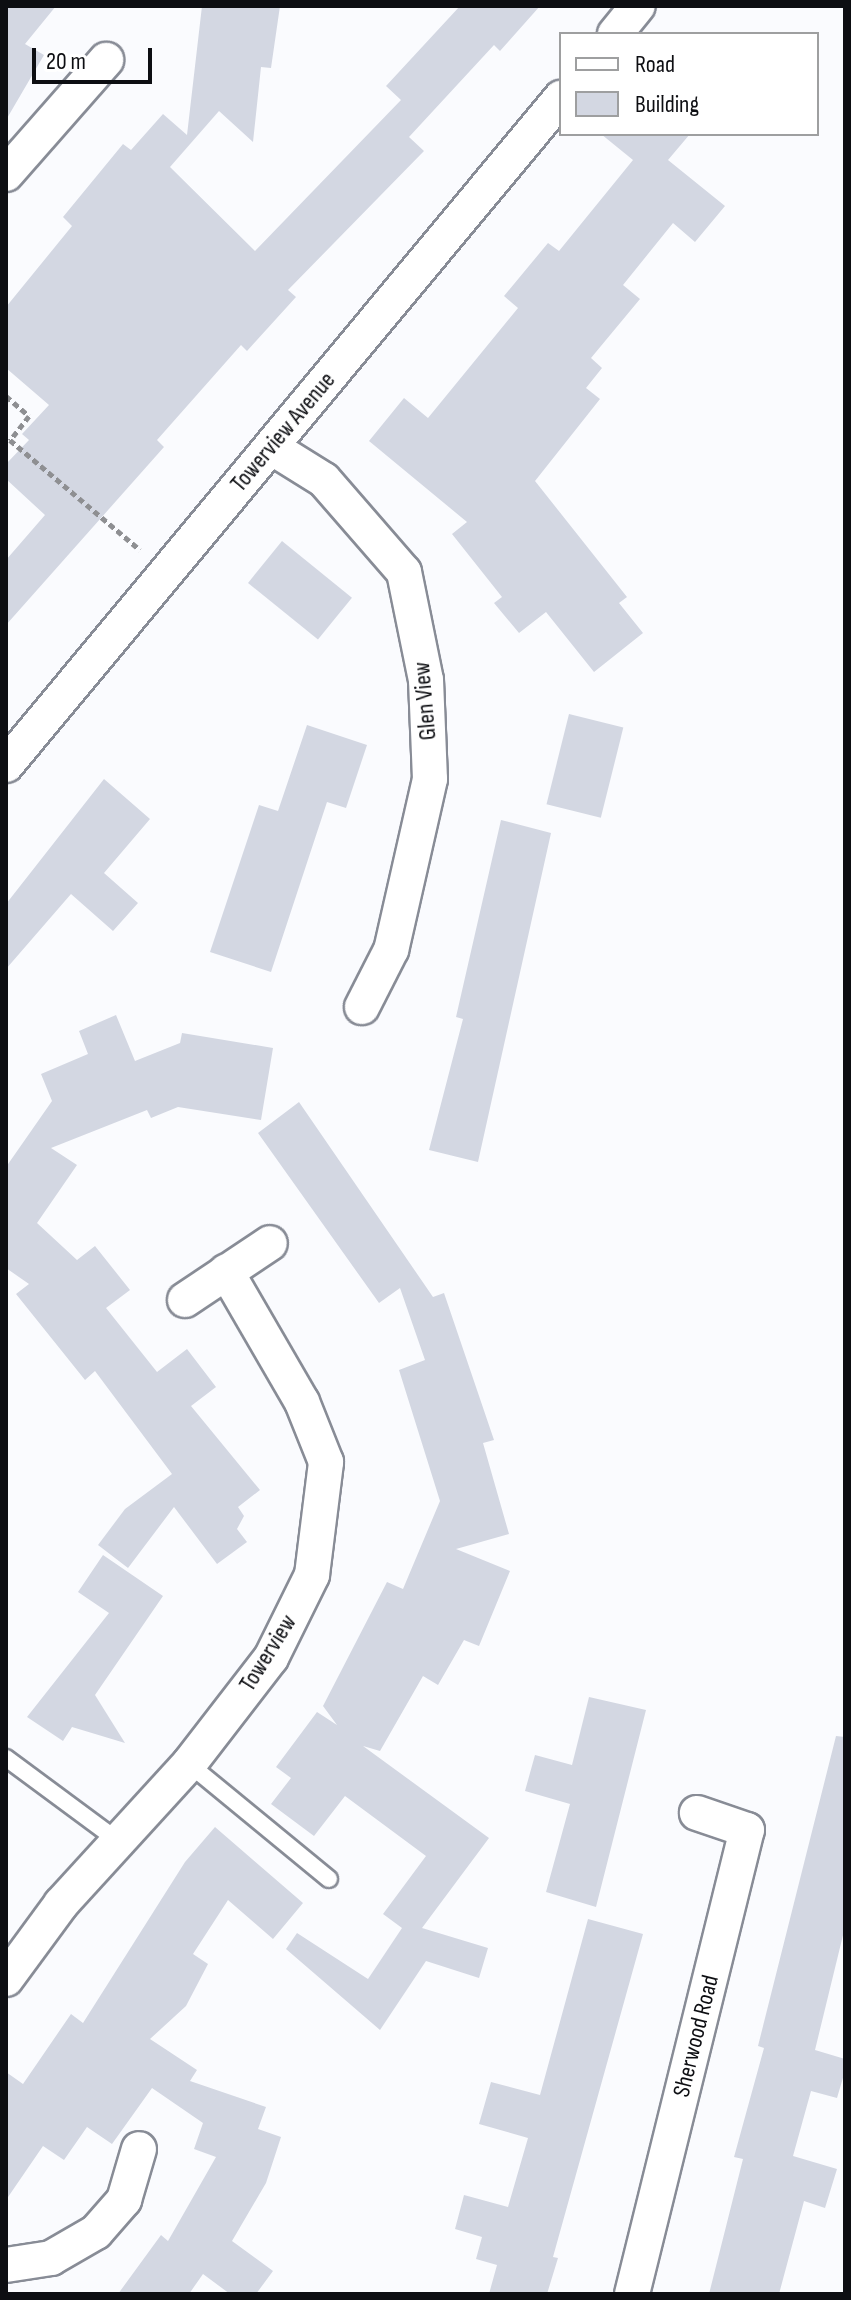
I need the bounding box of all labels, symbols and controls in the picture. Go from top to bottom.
scale bar [36,32,156,82]
legend [559,32,819,136]
text: 20 m [46,47,86,76]
text: Road [635,50,675,79]
text: Building [635,90,699,119]
street label: Towerview Avenue [225,366,341,498]
street label: Glen View [407,661,443,741]
street label: Towerview [233,1609,303,1697]
street label: Sherwood Road [667,1972,725,2100]

